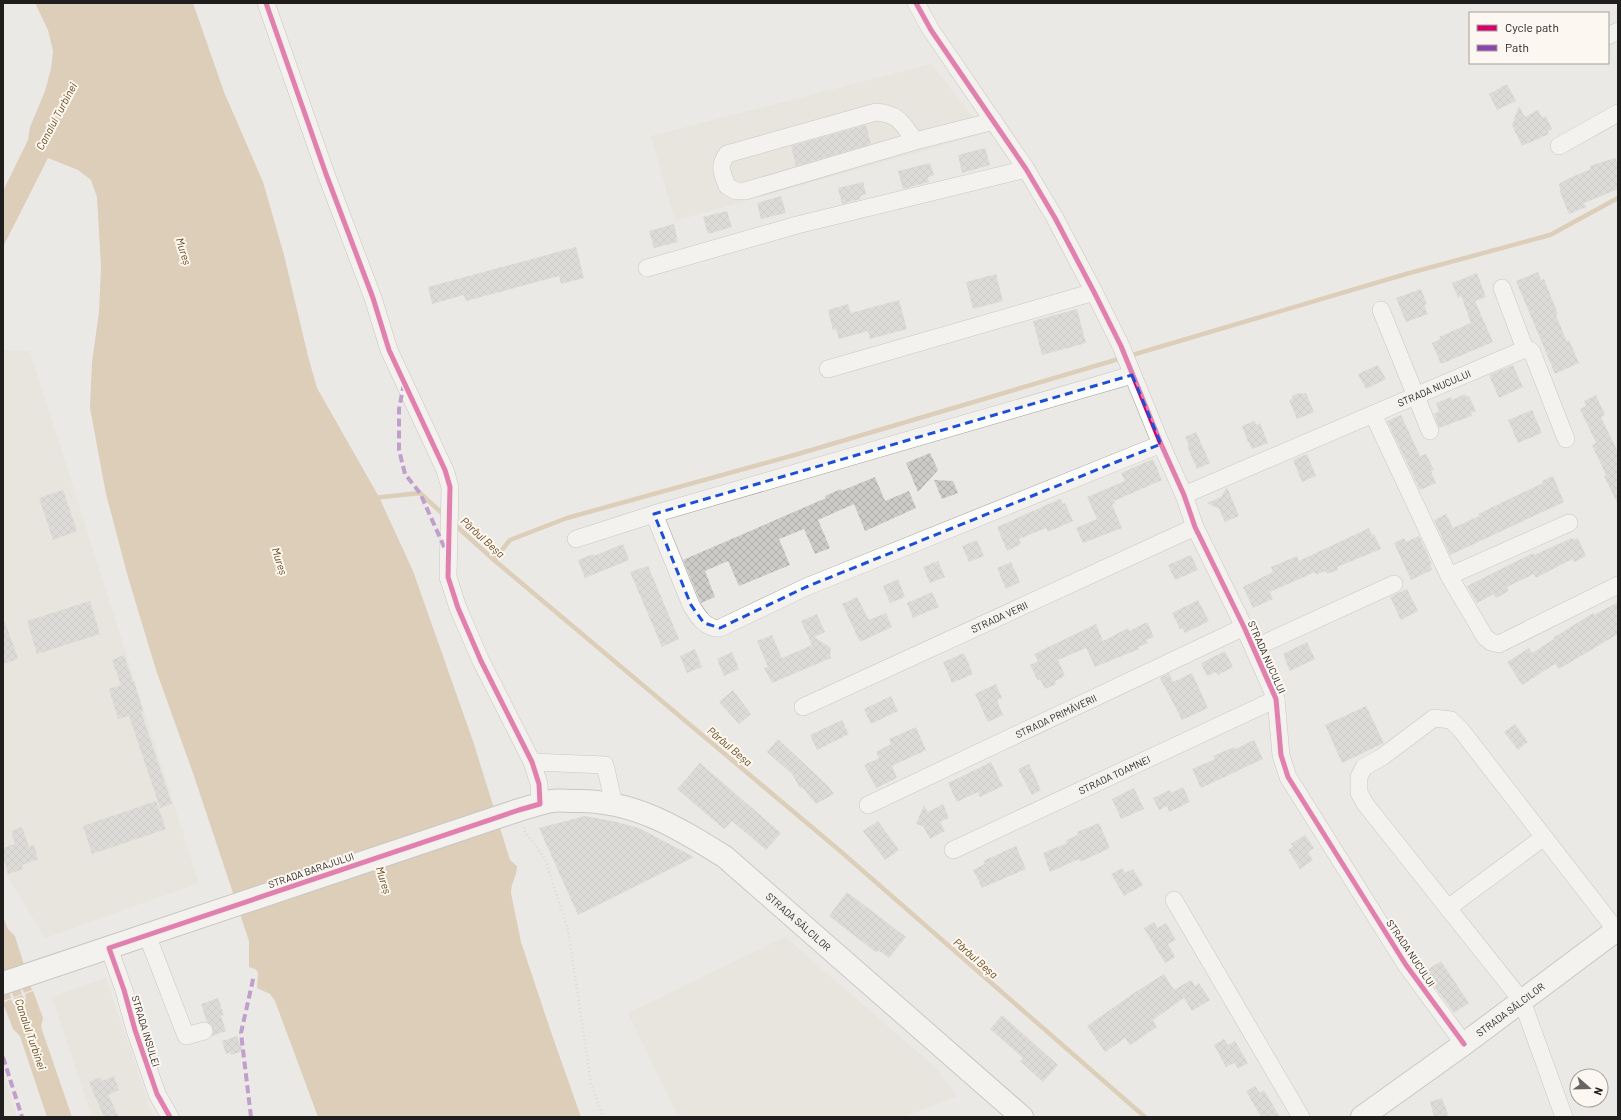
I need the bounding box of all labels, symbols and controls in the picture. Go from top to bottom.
legend [1469,12,1609,64]
text: Cycle path [1505,20,1559,34]
text: Path [1505,40,1529,54]
water label: Canalul Turbinei [33,80,79,152]
water label: Mureș [174,236,194,266]
street label: STRADA NUCULUI [1396,367,1472,409]
water label: Pârâul Beșa [458,514,508,560]
water label: Mureș [269,546,291,576]
street label: STRADA VERII [969,599,1030,635]
street label: STRADA NUCULUI [1246,619,1288,695]
street label: STRADA PRIMĂVERII [1013,692,1099,740]
water label: Pârâul Beșa [705,723,755,769]
street label: STRADA TOAMNEI [1076,753,1152,797]
street label: STRADA BARAJULUI [267,850,355,890]
water label: Mureș [373,865,395,895]
street label: STRADA SĂLCILOR [764,890,834,953]
street label: STRADA NUCULUI [1384,917,1438,989]
water label: Pârâul Beșa [951,935,1001,981]
street label: STRADA SĂLCILOR [1474,980,1547,1039]
street label: STRADA INSULEI [129,994,163,1068]
water label: Canalul Turbinei [13,997,49,1072]
north arrow [1569,1068,1609,1108]
text: N [1592,1086,1606,1097]

